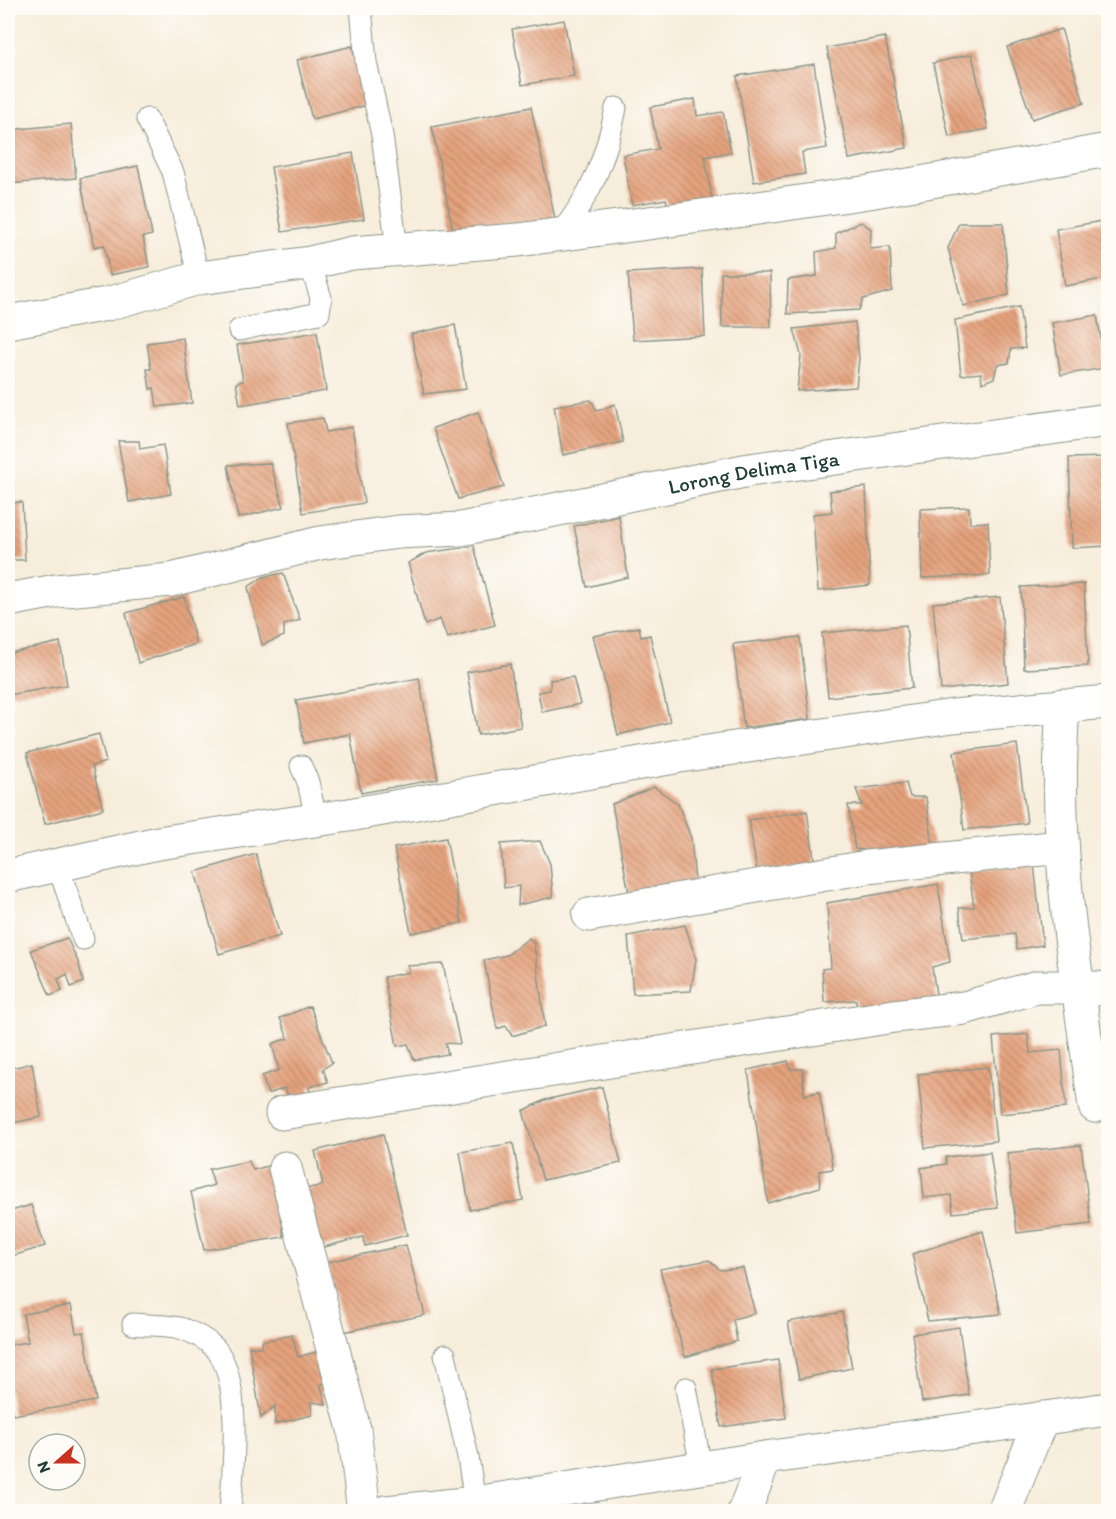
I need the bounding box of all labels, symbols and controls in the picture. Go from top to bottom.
street label: Lorong Delima Tiga [666,445,841,499]
north arrow [27,1432,87,1492]
text: N [33,1459,54,1476]

